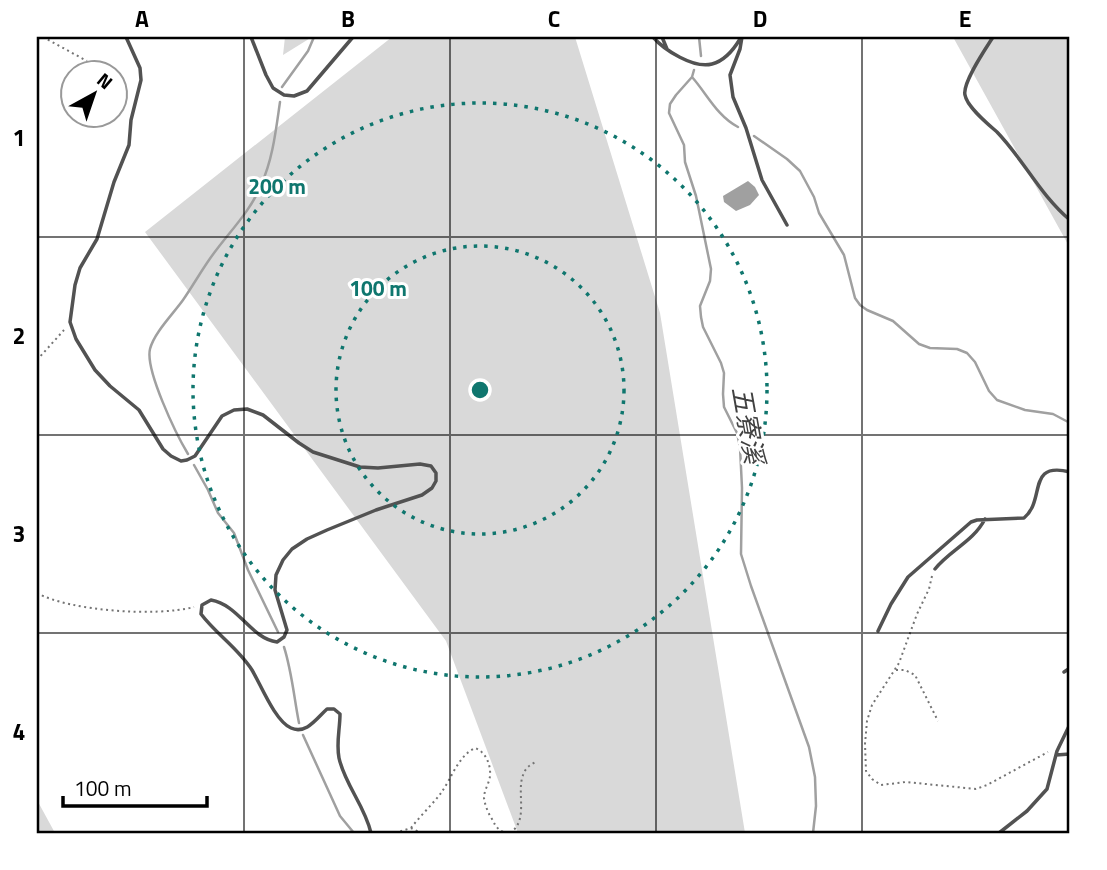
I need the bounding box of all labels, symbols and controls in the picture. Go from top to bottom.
text: A [135,1,149,36]
text: B [341,1,355,36]
text: C [548,1,560,36]
text: D [753,1,767,36]
text: E [959,1,971,36]
north arrow [60,60,130,130]
text: N [91,65,120,96]
text: 1 [13,120,25,155]
text: 200 m [248,170,306,202]
text: 100 m [349,272,407,304]
text: 2 [13,318,25,353]
centre of rings [468,378,492,402]
water label: 五寮溪 [723,383,775,471]
text: 3 [13,516,25,551]
text: 4 [13,714,25,749]
scale bar [63,765,206,809]
text: 100 m [74,772,131,804]

